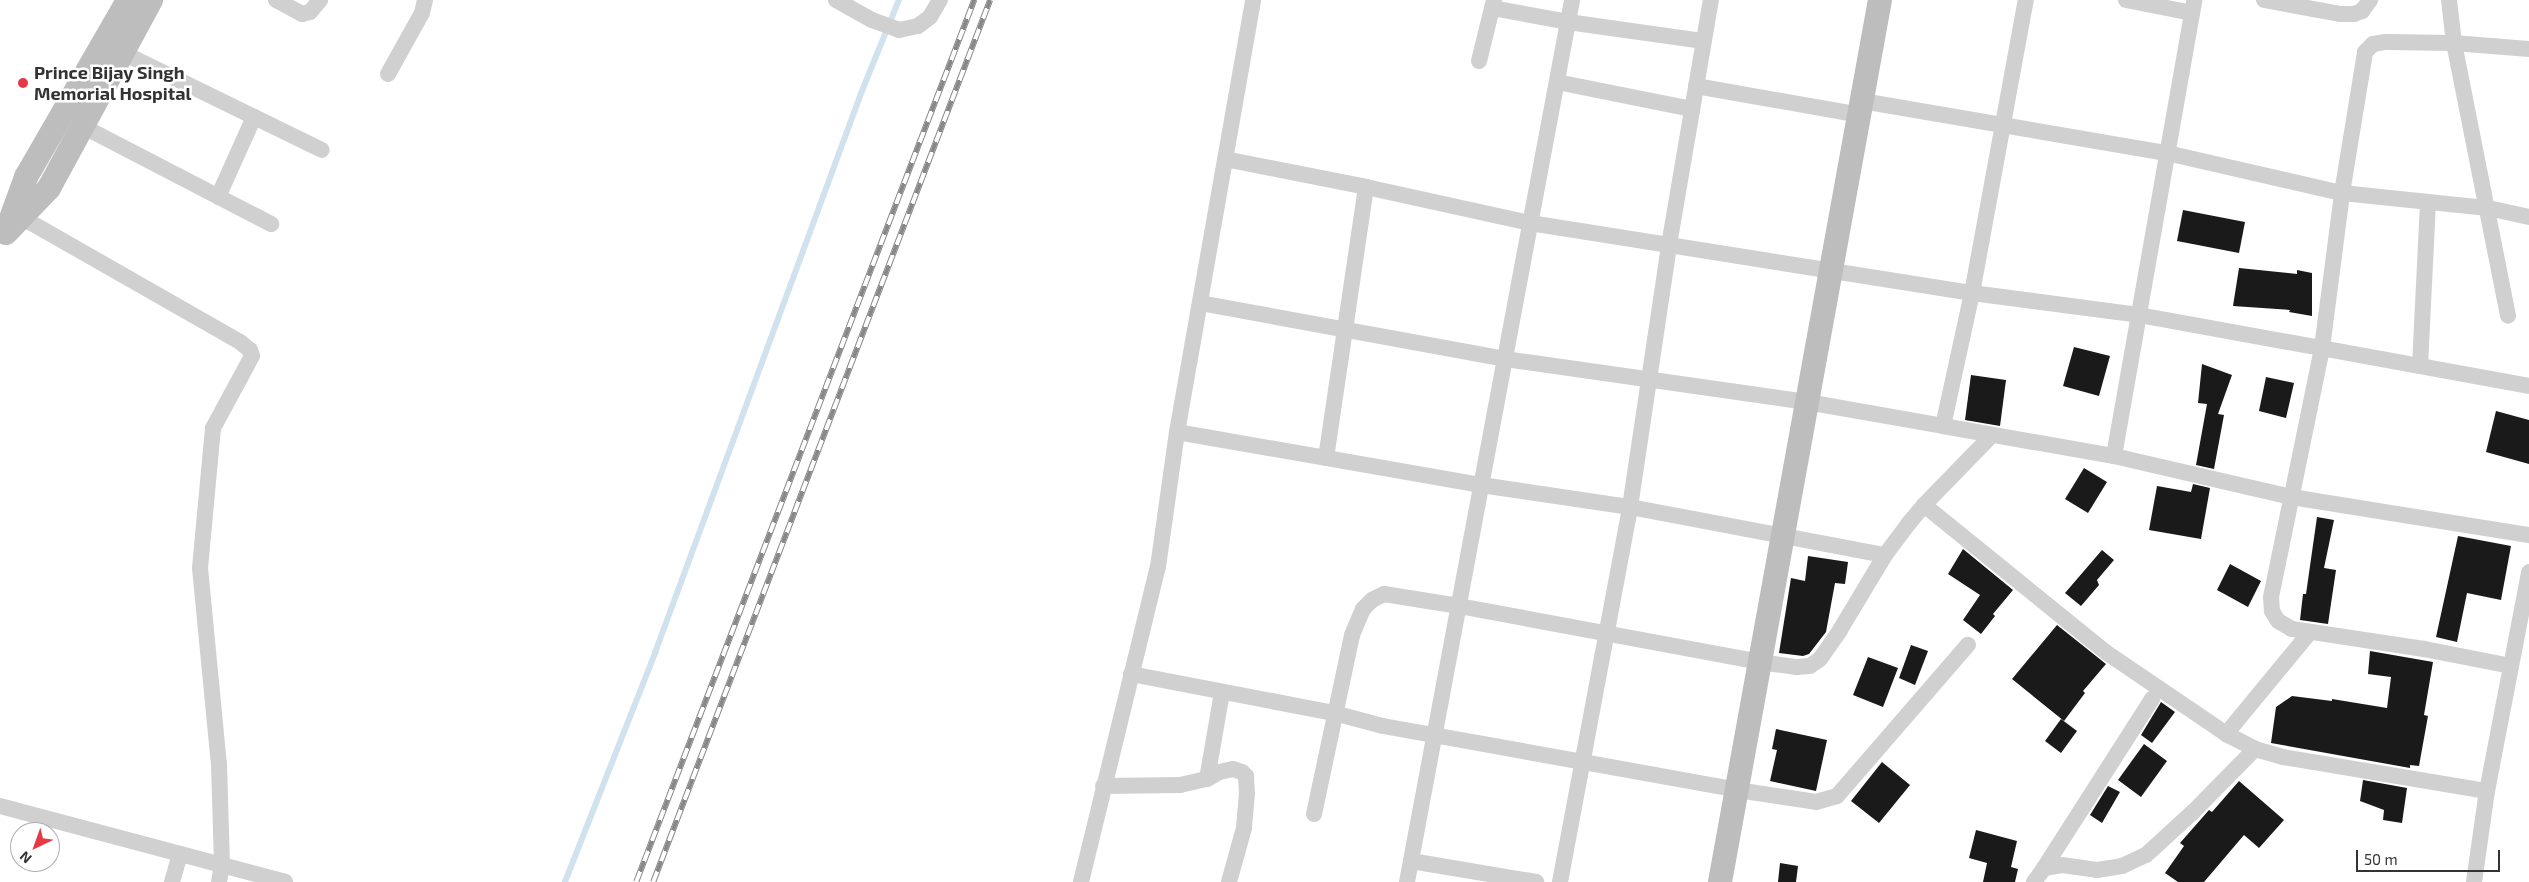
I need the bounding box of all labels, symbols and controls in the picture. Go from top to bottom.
place label: Prince Bijay Singh Memorial Hospital [34,62,192,104]
marker: Prince Bijay Singh Memorial Hospital [16,76,30,90]
north arrow [10,822,60,872]
scale bar [2359,840,2503,872]
text: N [16,848,35,867]
text: 50 m [2364,850,2398,868]

